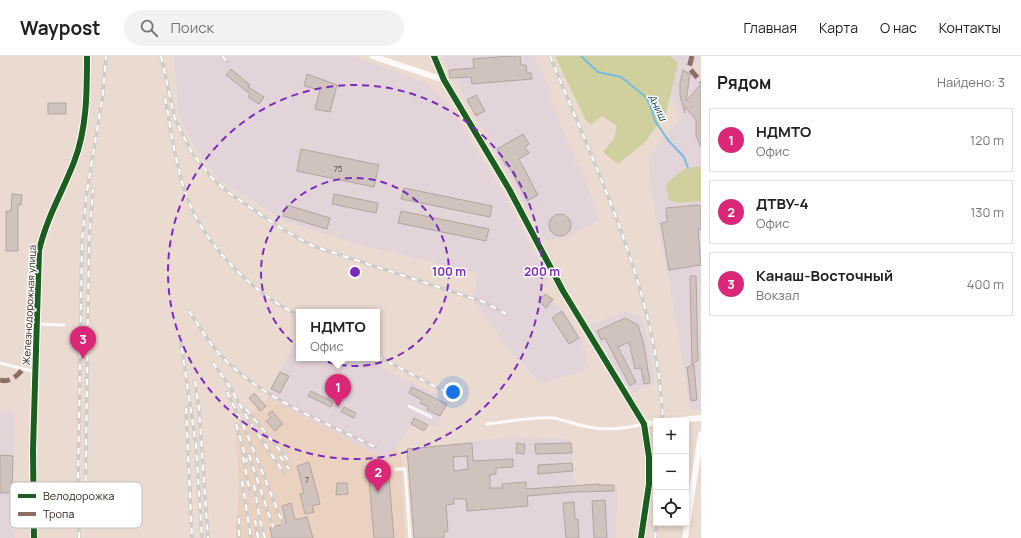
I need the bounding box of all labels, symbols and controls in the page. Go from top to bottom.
search box [124,10,404,46]
text: Waypost [20,15,100,41]
icon: search [138,17,160,39]
text: Поиск [170,17,214,38]
text: Главная [744,18,797,37]
text: Карта [819,18,858,37]
text: О нас [880,18,917,37]
text: Контакты [939,18,1001,37]
text: Рядом [717,71,771,94]
text: Найдено: 3 [937,73,1005,91]
water label: Аниш [645,91,672,124]
text: НДМТО [756,121,811,142]
text: 1 [728,131,734,149]
text: 120 m [970,131,1004,149]
text: Офис [756,142,789,160]
house number: 75 [334,163,343,174]
text: ДТВУ-4 [756,193,809,214]
text: 2 [727,203,735,221]
text: 130 m [970,203,1004,221]
text: Офис [756,214,789,232]
street label: Железнодорожная улица [19,244,39,366]
text: 100 m [432,263,466,280]
text: 200 m [524,263,560,280]
centre of rings [348,265,362,279]
text: Канаш-Восточный [756,265,893,286]
text: 3 [727,275,735,293]
text: 400 m [967,275,1004,293]
text: Вокзал [756,286,799,304]
popup [296,309,380,361]
text: НДМТО [310,316,366,337]
pin: 3 [70,326,96,359]
text: Офис [310,337,344,355]
pin: 1 [325,374,351,407]
your location [443,382,463,402]
map controls [653,418,689,526]
button: + [653,418,689,454]
button: − [653,454,689,490]
pin: 2 [365,459,391,492]
house number: 7 [305,474,309,485]
legend [10,482,142,528]
text: Велодорожка [43,488,114,503]
button: locate [653,490,689,526]
text: Тропа [43,506,74,521]

